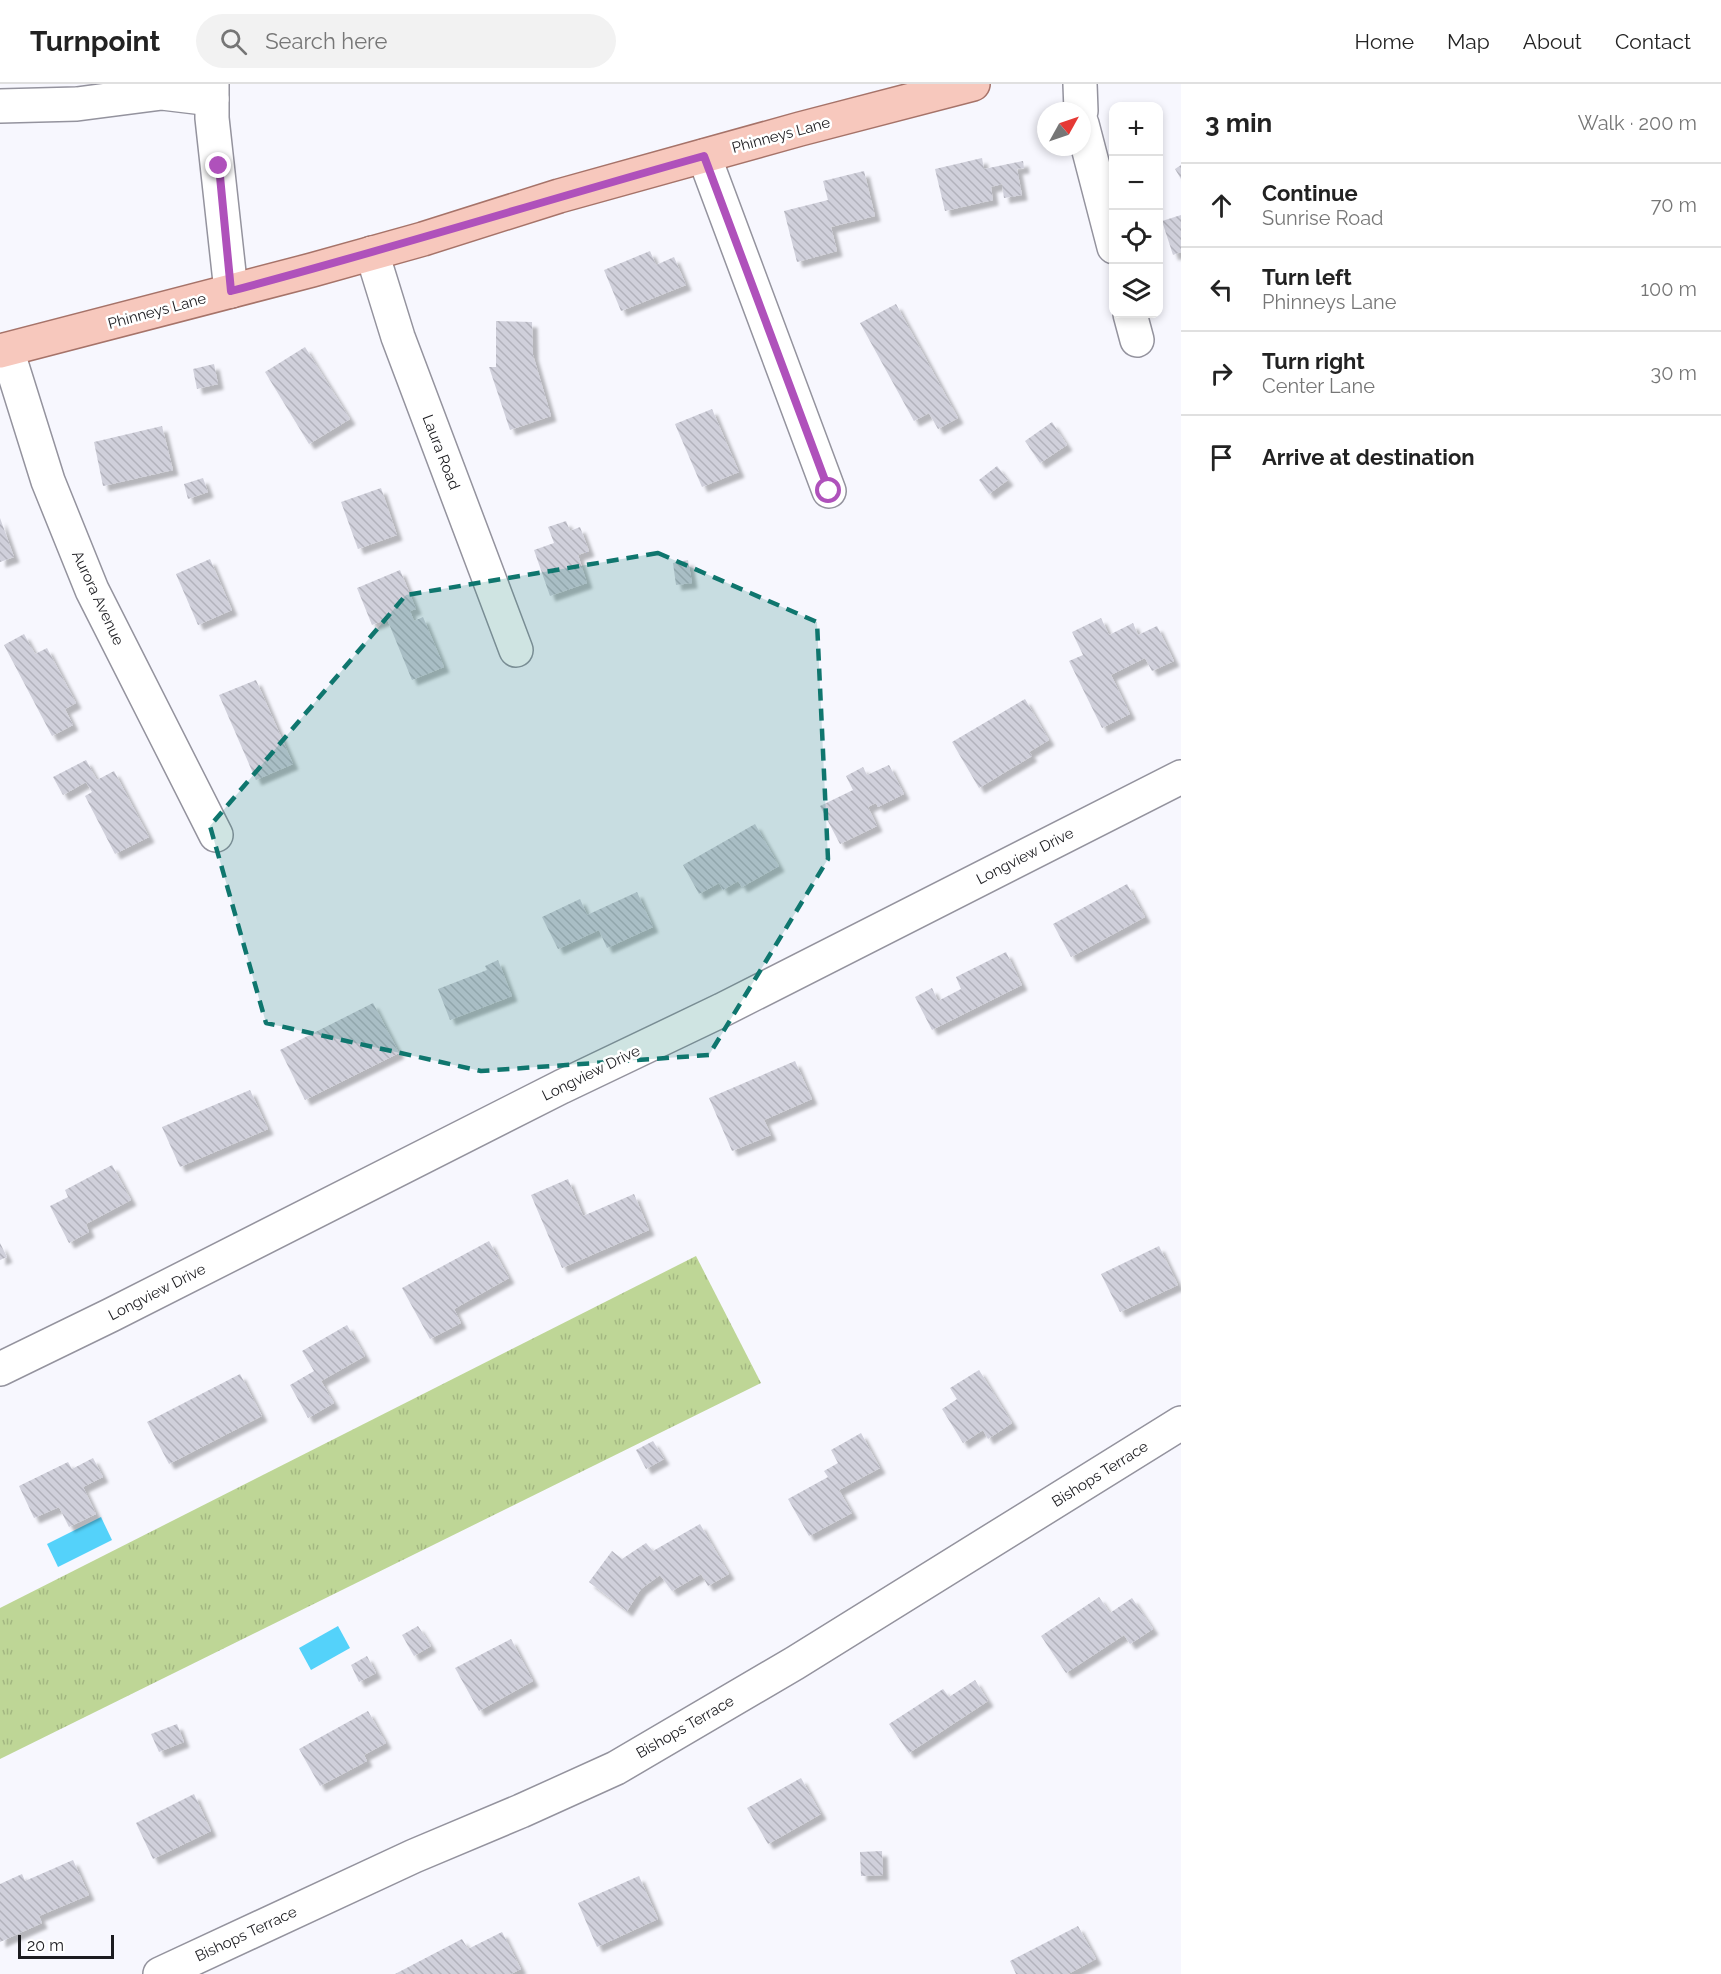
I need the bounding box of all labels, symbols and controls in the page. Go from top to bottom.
search box [196,14,616,68]
text: Turnpoint [30,25,160,58]
icon: search [217,25,250,58]
text: Search here [265,28,387,54]
text: Home [1355,29,1414,54]
text: Map [1447,29,1490,54]
text: About [1523,29,1582,54]
text: Contact [1615,29,1691,54]
north arrow [1037,102,1091,156]
map controls [1109,102,1163,318]
button: + [1109,102,1163,156]
text: 3 min [1205,108,1272,138]
text: Walk · 200 m [1578,111,1697,135]
street label: Phinneys Lane [730,113,832,157]
route end [205,152,231,178]
button: − [1109,156,1163,210]
text: Continue [1262,180,1358,206]
icon: ahead [1205,189,1238,222]
text: 70 m [1651,193,1697,217]
text: Sunrise Road [1262,206,1384,230]
button: locate [1109,210,1163,264]
button: layers [1109,264,1163,318]
text: Turn left [1262,264,1352,290]
icon: left [1205,273,1238,306]
text: 100 m [1640,277,1697,301]
street label: Phinneys Lane [106,289,208,333]
text: Phinneys Lane [1262,290,1397,314]
text: Turn right [1262,348,1365,374]
icon: right [1205,357,1238,390]
text: 30 m [1651,361,1697,385]
text: Center Lane [1262,374,1375,398]
street label: Laura Road [418,412,464,492]
icon: arrive [1205,441,1238,474]
text: Arrive at destination [1262,444,1475,470]
route start [815,477,841,503]
street label: Aurora Avenue [68,548,128,648]
street label: Longview Drive [973,824,1077,888]
street label: Longview Drive [539,1041,643,1104]
street label: Longview Drive [105,1260,209,1324]
street label: Bishops Terrace [1049,1437,1152,1511]
street label: Bishops Terrace [633,1692,737,1762]
street label: Bishops Terrace [192,1903,300,1965]
scale bar [18,1932,114,1960]
text: 20 m [27,1936,64,1955]

